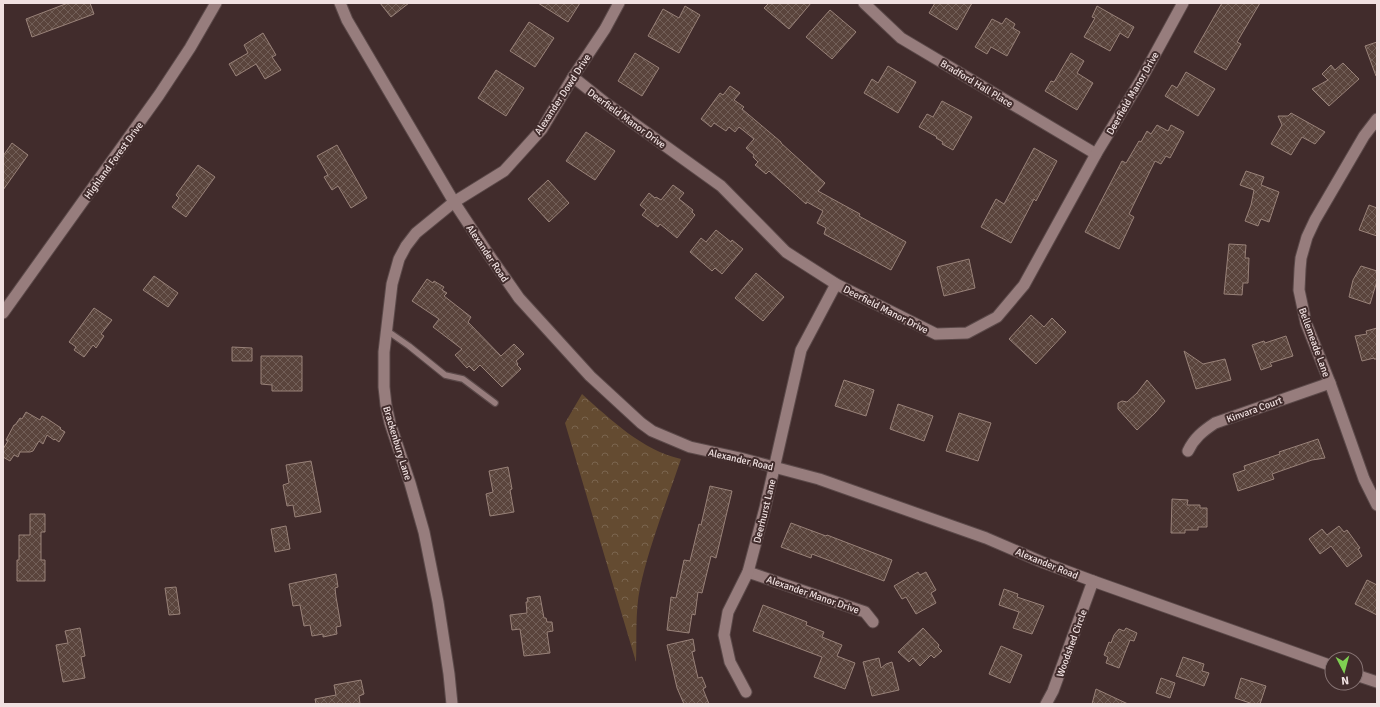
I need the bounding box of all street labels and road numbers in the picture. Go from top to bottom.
street label: Deerfield Manor Drive [1104,50,1161,137]
street label: Alexander Dowd Drive [532,52,593,137]
street label: Bradford Hall Place [938,57,1015,110]
street label: Deerfield Manor Drive [585,86,668,151]
street label: Highland Forest Drive [82,120,146,201]
street label: Alexander Road [464,223,511,284]
street label: Deerfield Manor Drive [841,283,930,337]
street label: Bellemeade Lane [1296,306,1332,379]
street label: Kinvara Court [1225,394,1284,426]
street label: Brackenbury Lane [380,405,414,482]
street label: Alexander Road [707,447,775,473]
street label: Deerhurst Lane [751,478,779,544]
street label: Alexander Road [1014,546,1080,582]
street label: Alexander Manor Drive [765,573,861,616]
street label: Woodshed Circle [1054,608,1090,679]

